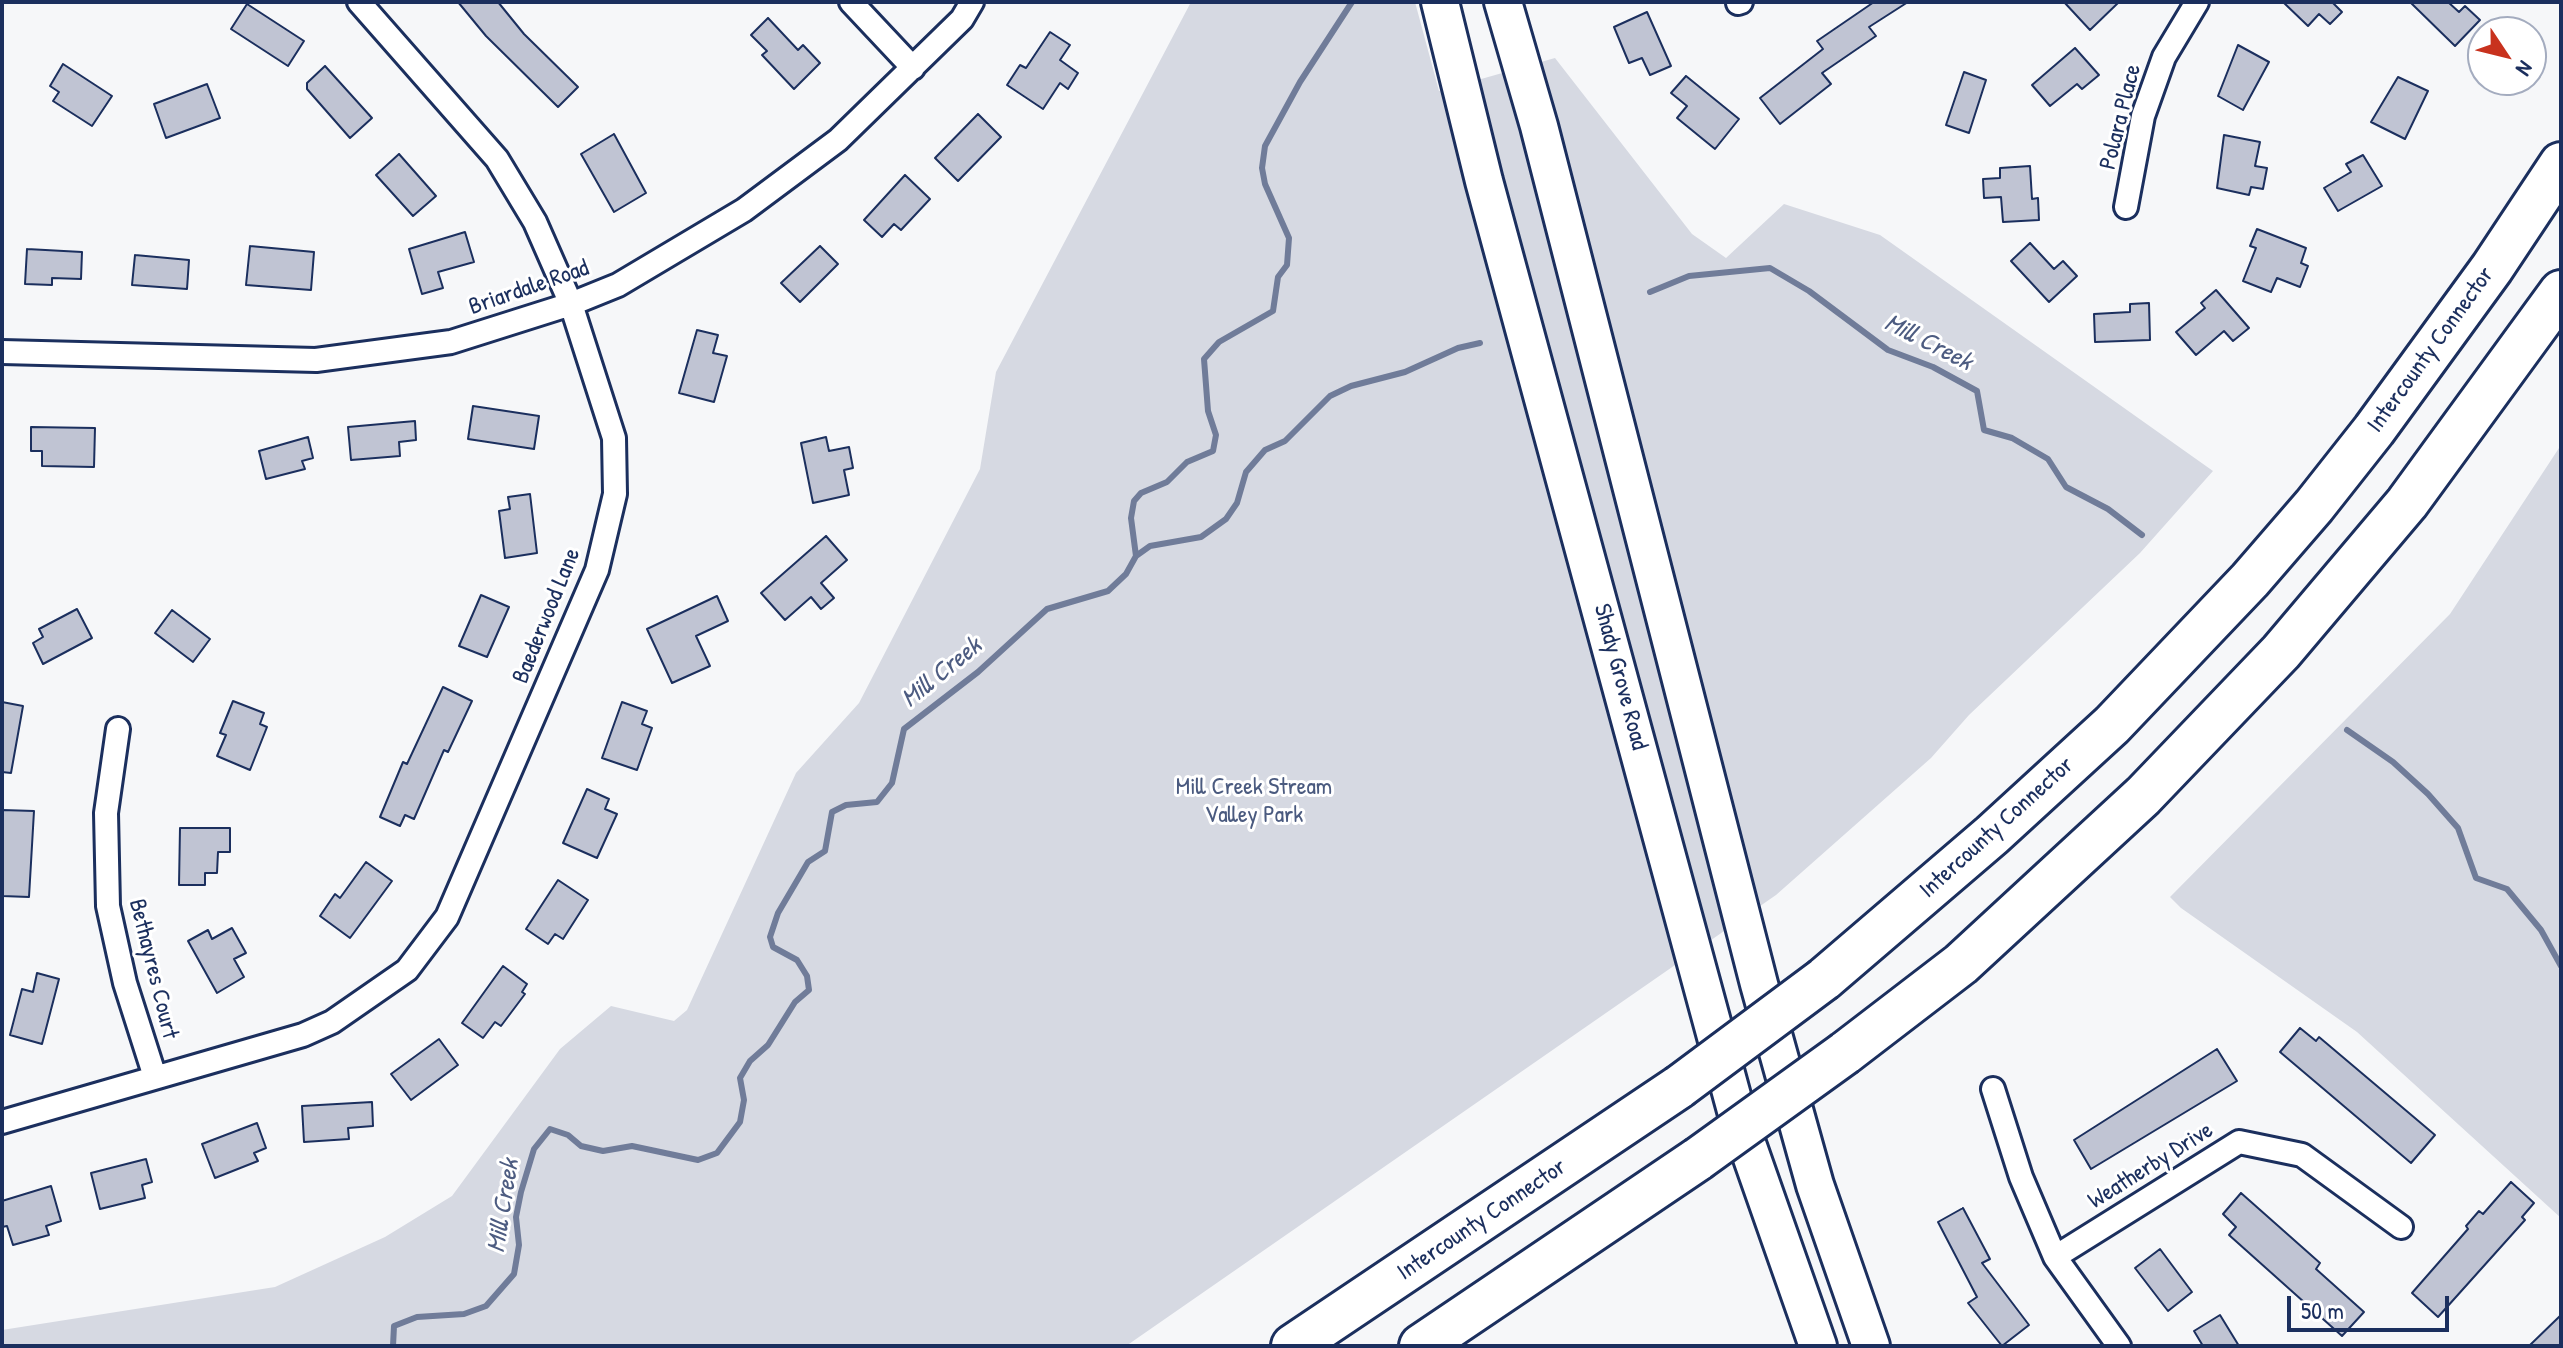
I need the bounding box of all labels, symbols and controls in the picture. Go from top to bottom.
north arrow [2467,16,2547,96]
text: N [2509,55,2541,82]
street label: Polara Place [2094,61,2148,173]
street label: Briardale Road [465,254,593,322]
street label: Intercounty Connector [2361,262,2501,438]
water label: Mill Creek [1879,308,1977,378]
street label: Baederwood Lane [507,544,587,688]
street label: Shady Grove Road [1587,601,1653,753]
water label: Mill Creek [896,631,988,715]
street label: Intercounty Connector [1914,751,2080,905]
park label: Mill Creek Stream Valley Park [1176,774,1332,830]
street label: Bethayres Court [122,896,184,1042]
street label: Weatherby Drive [2083,1116,2219,1216]
street label: Intercounty Connector [1392,1153,1572,1287]
water label: Mill Creek [481,1157,527,1255]
scale bar [2291,1280,2453,1330]
text: 50 m [2301,1294,2344,1326]

